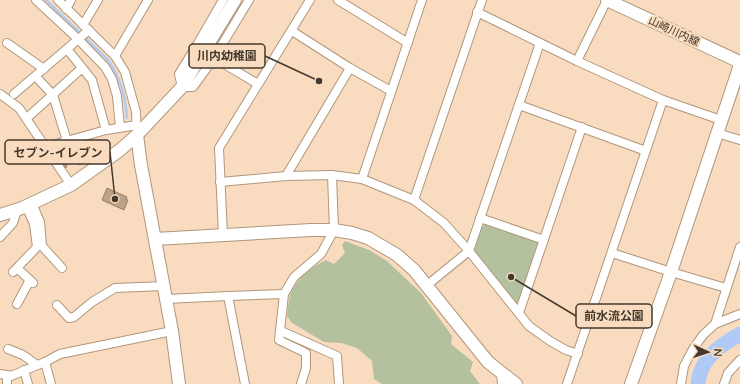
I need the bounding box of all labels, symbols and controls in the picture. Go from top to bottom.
street label: 山崎川内線 [646,13,702,50]
callout: 川内幼稚園 [189,44,265,68]
text: 川内幼稚園 [197,48,257,64]
callout: セブン-イレブン [5,140,110,164]
text: セブン-イレブン [13,145,103,161]
callout: 前水流公園 [576,304,652,328]
text: 前水流公園 [584,308,644,324]
north arrow [688,332,728,372]
text: N [710,348,725,357]

